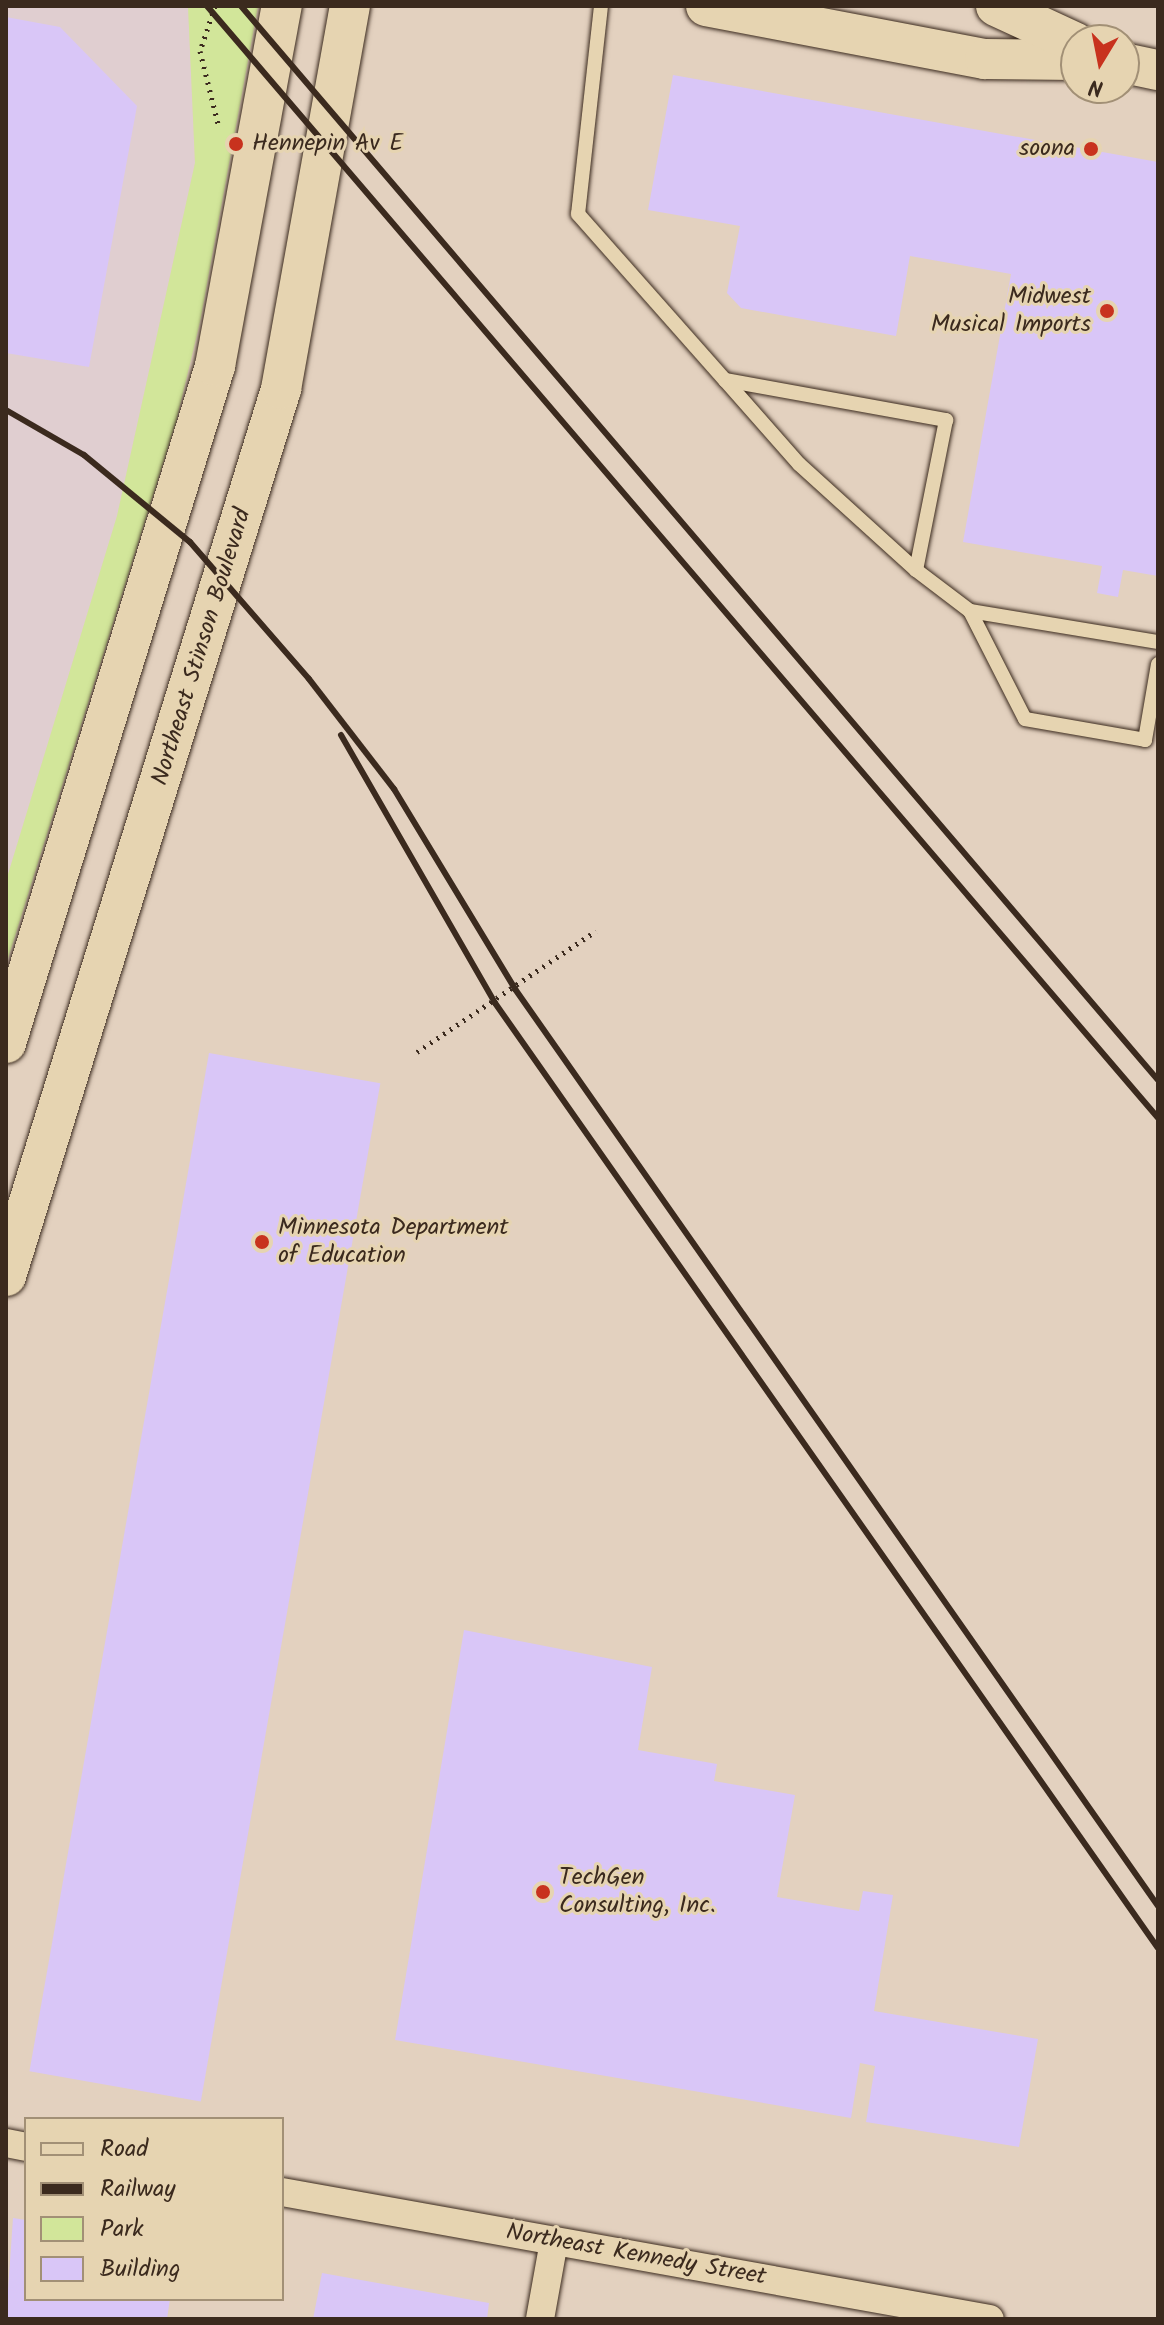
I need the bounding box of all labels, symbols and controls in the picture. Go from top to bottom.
north arrow [1060,24,1140,104]
text: N [1086,68,1106,105]
place label: Hennepin Av E [252,130,403,158]
marker: Hennepin Av E [227,135,245,153]
place label: soona [1019,135,1075,163]
marker: soona [1082,140,1100,158]
place label: Midwest Musical Imports [931,283,1091,339]
marker: Midwest Musical Imports [1098,302,1116,320]
street label: Northeast Stinson Boulevard [146,505,258,789]
place label: Minnesota Department of Education [278,1214,509,1270]
marker: Minnesota Department of Education [253,1233,271,1251]
place label: TechGen Consulting, Inc. [559,1864,716,1920]
marker: TechGen Consulting, Inc. [534,1883,552,1901]
legend [24,2117,284,2301]
text: Road [100,2130,148,2169]
text: Railway [100,2170,176,2209]
text: Park [100,2210,144,2249]
street label: Northeast Kennedy Street [504,2218,768,2292]
text: Building [100,2250,180,2289]

